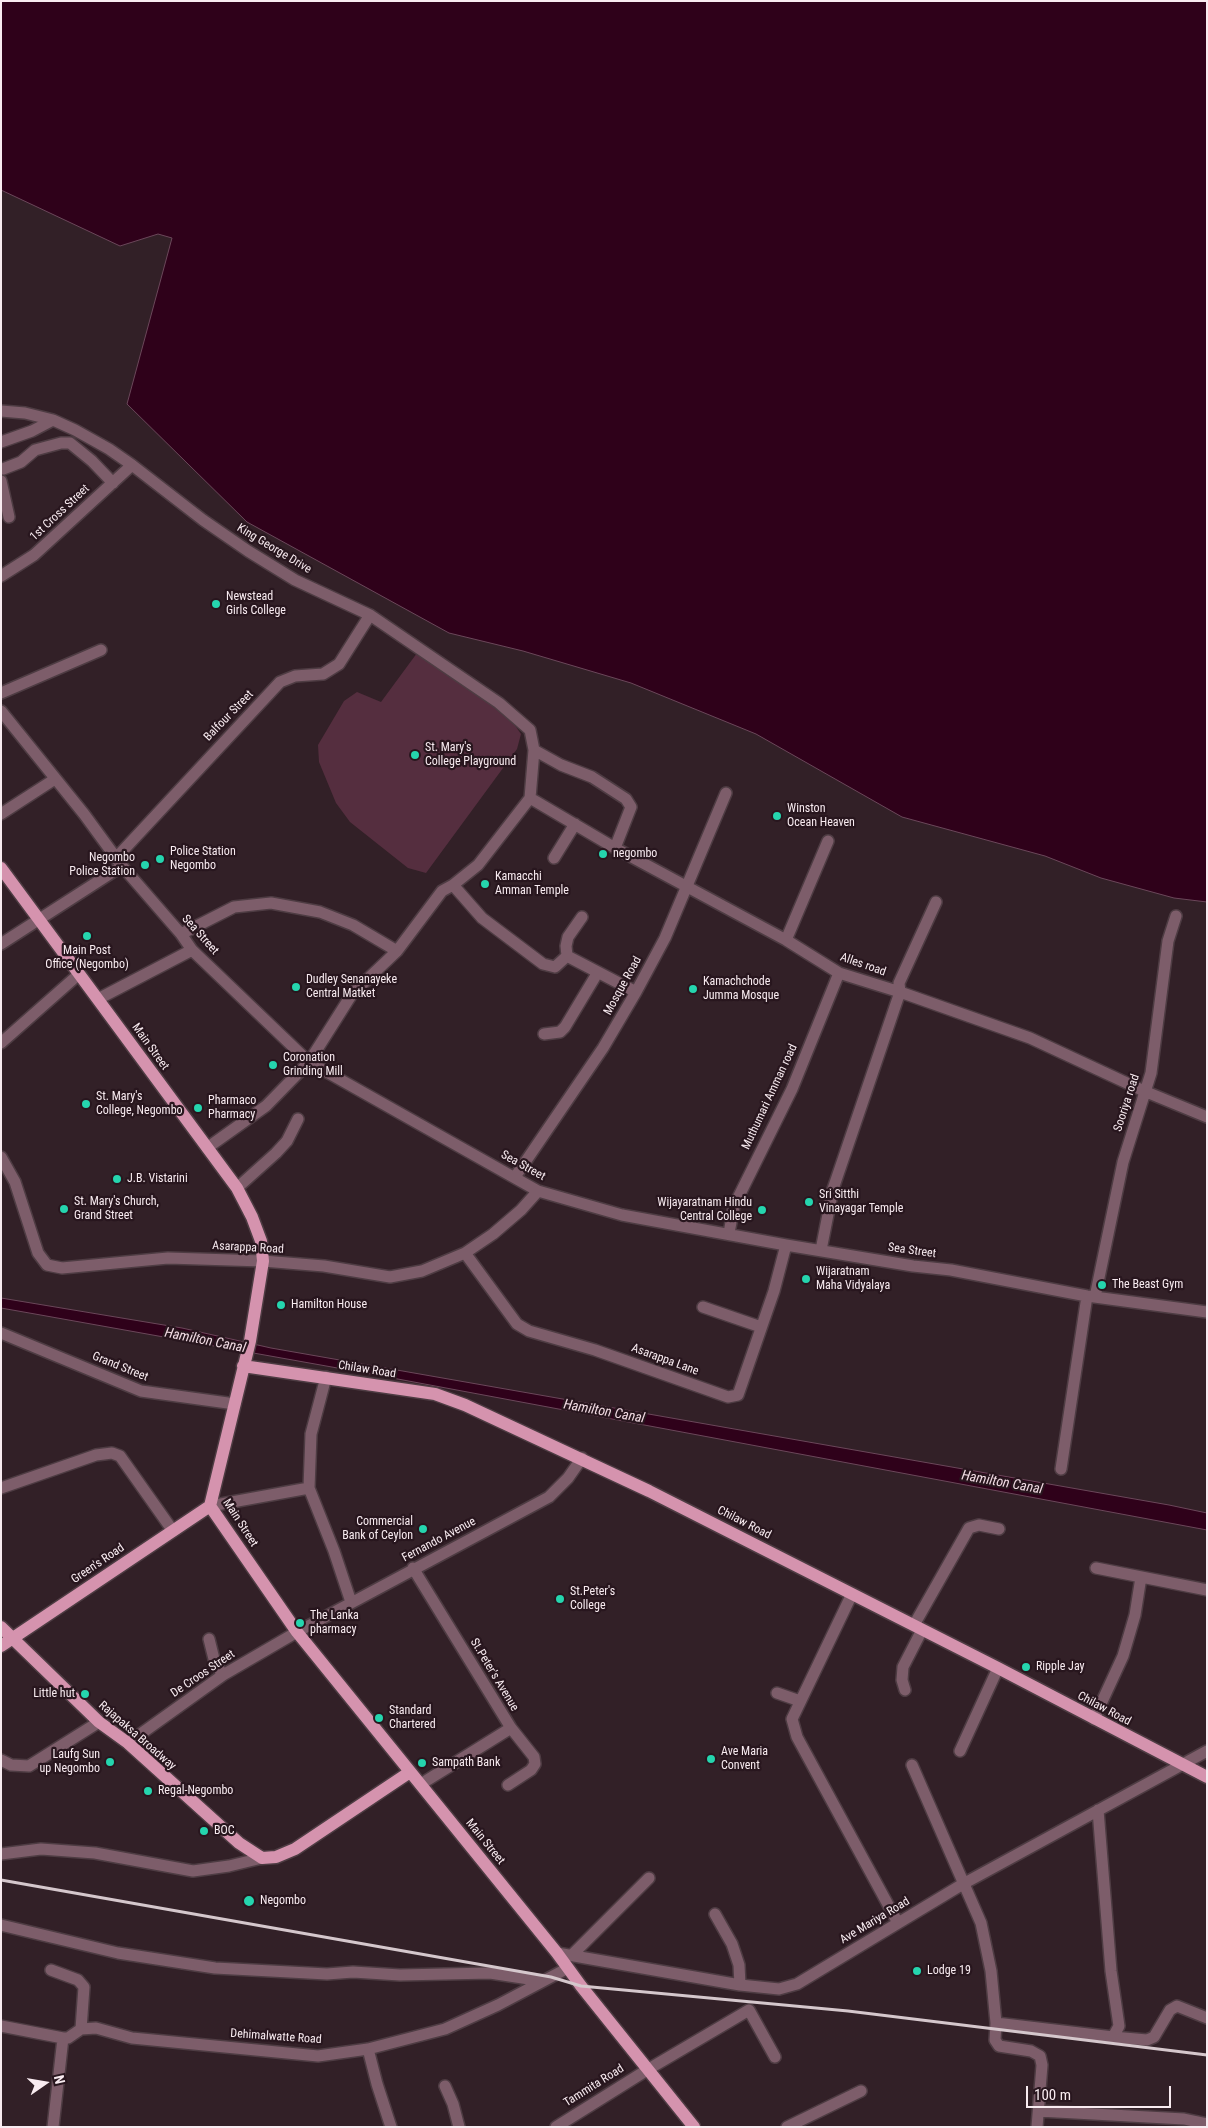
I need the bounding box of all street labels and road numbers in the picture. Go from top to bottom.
street label: 1st Cross Street [27,482,93,544]
street label: King George Drive [234,521,314,577]
street label: Balfour Street [201,688,257,744]
street label: Sea Street [178,912,222,958]
street label: Alles road [838,950,888,980]
street label: Mosque Road [601,954,645,1018]
street label: Main Street [128,1021,172,1073]
street label: Muthumari Amman road [739,1042,801,1152]
street label: Sooriya road [1111,1073,1143,1133]
street label: Sea Street [498,1148,548,1184]
street label: Asarappa Road [212,1239,284,1257]
street label: Sea Street [887,1240,937,1262]
street label: Asarappa Lane [629,1341,701,1379]
street label: Grand Street [90,1349,150,1385]
street label: Chilaw Road [337,1358,397,1382]
street label: Main Street [219,1496,261,1550]
street label: Chilaw Road [715,1503,773,1543]
street label: Fernando Avenue [400,1514,478,1566]
street label: Green's Road [69,1541,127,1587]
street label: St.Peter's Avenue [467,1636,521,1714]
street label: De Croos Street [168,1647,238,1701]
street label: Chilaw Road [1075,1689,1133,1729]
street label: Rajapaksa Broadway [95,1698,179,1774]
street label: Main Street [462,1816,508,1868]
street label: Ave Mariya Road [838,1895,912,1947]
street label: Dehimalwatte Road [230,2027,322,2047]
street label: Tammita Road [561,2062,627,2110]

